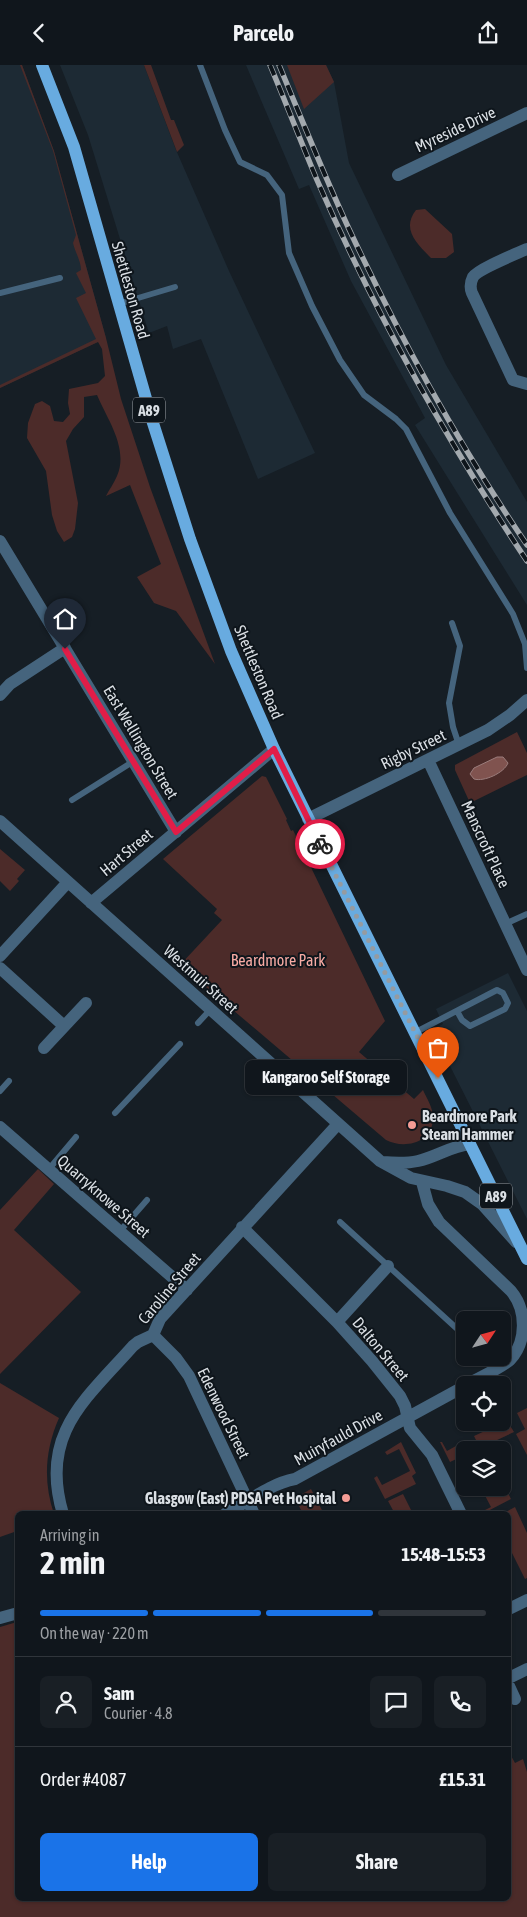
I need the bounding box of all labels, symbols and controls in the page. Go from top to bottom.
icon: back [25,19,53,47]
icon: share [474,19,502,47]
text: Parcelo [233,20,294,46]
street label: Myreside Drive [412,103,499,156]
street label: Shettleston Road [109,239,153,341]
road number: A89 [133,397,165,423]
pin [44,598,86,649]
icon: home [51,605,79,633]
street label: Shettleston Road [231,622,287,722]
street label: East Wellington Street [99,682,182,803]
street label: Rigby Street [378,725,449,773]
street label: Manscroft Place [458,798,514,890]
courier [295,819,345,869]
street label: Hart Street [96,825,156,879]
icon: bike [306,830,334,858]
street label: Westmuir Street [160,941,242,1017]
park label: Beardmore Park [231,951,325,969]
pin [417,1027,459,1078]
icon: bag [424,1034,452,1062]
callout: Kangaroo Self Storage [245,1061,408,1095]
text: Kangaroo Self Storage [262,1068,390,1086]
place label: Beardmore Park Steam Hammer [422,1107,517,1143]
marker: Beardmore Park Steam Hammer [406,1119,418,1131]
street label: Quarryknowe Street [53,1151,154,1242]
road number: A89 [480,1183,512,1209]
street label: Caroline Street [134,1249,204,1327]
north arrow [456,1311,511,1366]
map controls [456,1311,511,1496]
street label: Dalton Street [349,1313,413,1385]
street label: Edenwood Street [194,1365,254,1462]
button: locate [456,1376,511,1431]
street label: Muiryfauld Drive [291,1405,386,1469]
button: layers [456,1441,511,1496]
place label: Glasgow (East) PDSA Pet Hospital [145,1489,337,1507]
marker: Glasgow (East) PDSA Pet Hospital [340,1492,352,1504]
text: Arriving in [40,1526,100,1544]
text: 15:48–15:53 [401,1543,486,1565]
text: 2 min [40,1544,105,1581]
text: On the way · 220 m [40,1624,149,1642]
button: person [40,1676,92,1728]
button: chat [370,1676,422,1728]
button: phone [434,1676,486,1728]
text: Sam [104,1682,135,1704]
text: Courier · 4.8 [104,1704,173,1722]
text: Order #4087 [40,1768,127,1790]
text: £15.31 [439,1768,486,1790]
button: Help [40,1833,258,1891]
button: Share [268,1833,486,1891]

